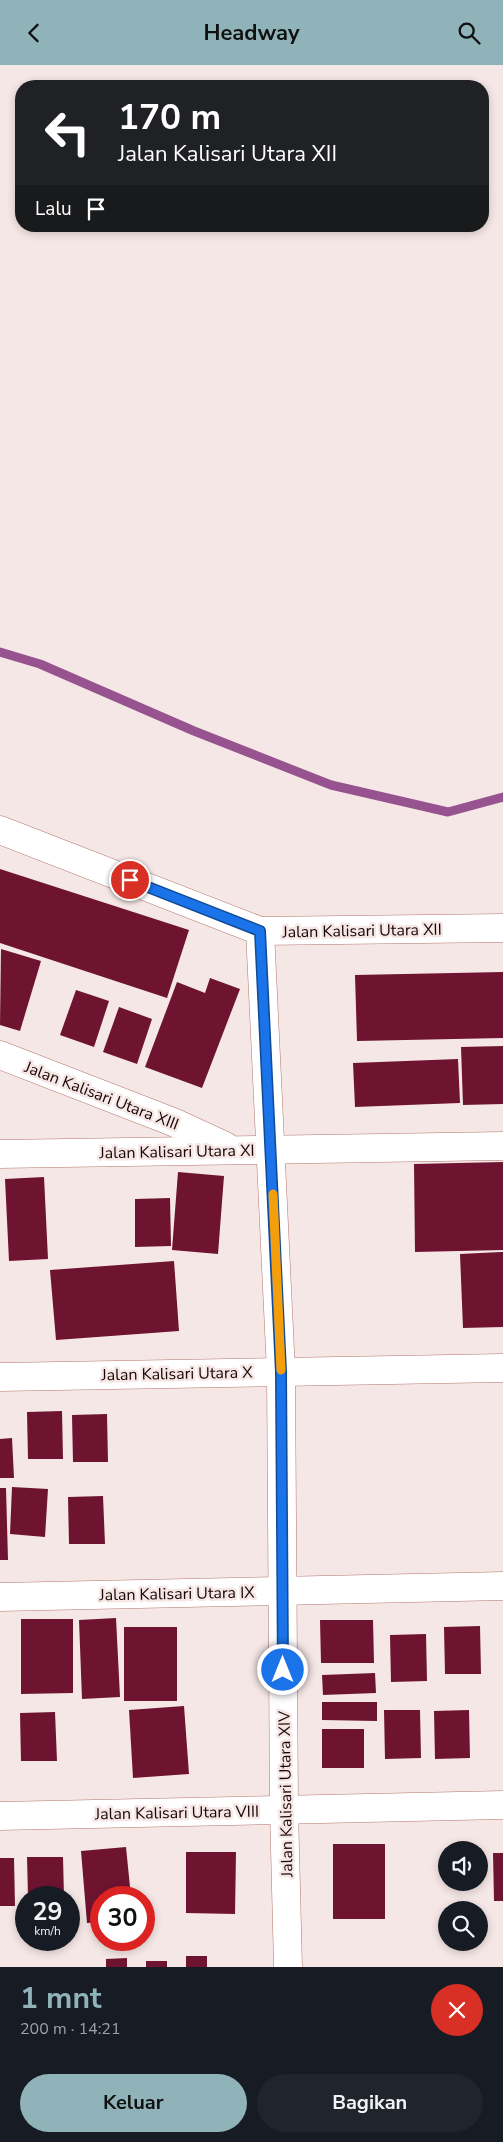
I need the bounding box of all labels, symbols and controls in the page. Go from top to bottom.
text: Headway [203,18,300,48]
icon: back [20,19,48,47]
icon: search [455,19,483,47]
text: 170 m [118,94,221,141]
icon: left [35,100,100,165]
text: Jalan Kalisari Utara XII [118,139,337,169]
icon: arrive [82,195,110,223]
text: Lalu [35,196,72,222]
pin [109,859,151,901]
icon: arrive [116,866,144,894]
street label: Jalan Kalisari Utara XII [281,919,442,943]
street label: Jalan Kalisari Utara XIII [20,1056,182,1135]
street label: Jalan Kalisari Utara XI [98,1140,255,1164]
street label: Jalan Kalisari Utara X [100,1362,253,1386]
street label: Jalan Kalisari Utara IX [98,1582,255,1606]
position arrow [256,1643,308,1695]
street label: Jalan Kalisari Utara XIV [274,1710,298,1878]
street label: Jalan Kalisari Utara VIII [94,1801,259,1825]
map controls [438,1841,488,1951]
button: sound [438,1841,488,1891]
speed limit sign: 30 [90,1886,155,1951]
text: 29 [32,1895,63,1929]
button: search [438,1901,488,1951]
text: km/h [34,1923,61,1939]
text: 1 mnt [20,1978,101,2019]
button: close [431,1984,483,2036]
text: 200 m · 14:21 [20,2018,121,2040]
button: Keluar [20,2074,247,2132]
button: Bagikan [257,2074,483,2132]

